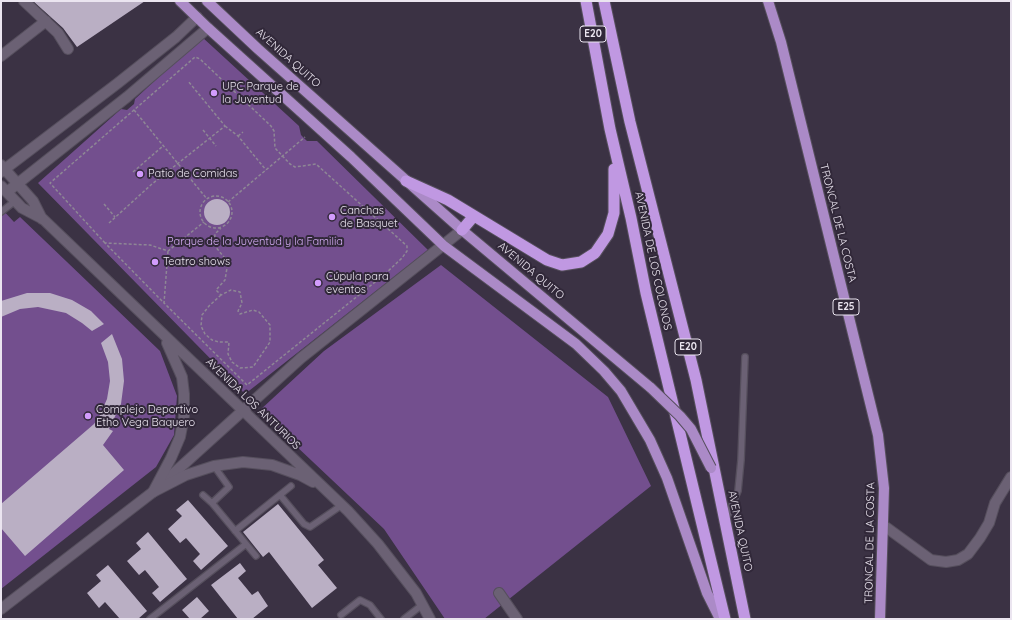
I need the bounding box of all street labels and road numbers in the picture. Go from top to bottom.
street label: AVENIDA QUITO [253,26,323,90]
road number: E20 [580,26,606,42]
street label: TRONCAL DE LA COSTA [817,162,859,284]
street label: AVENIDA DE LOS COLONOS [632,191,674,331]
street label: AVENIDA QUITO [495,239,567,303]
road number: E25 [833,299,859,315]
road number: E20 [675,339,701,355]
street label: AVENIDA LOS ANTURIOS [203,355,303,453]
street label: TRONCAL DE LA COSTA [862,482,878,604]
street label: AVENIDA QUITO [725,489,755,573]

